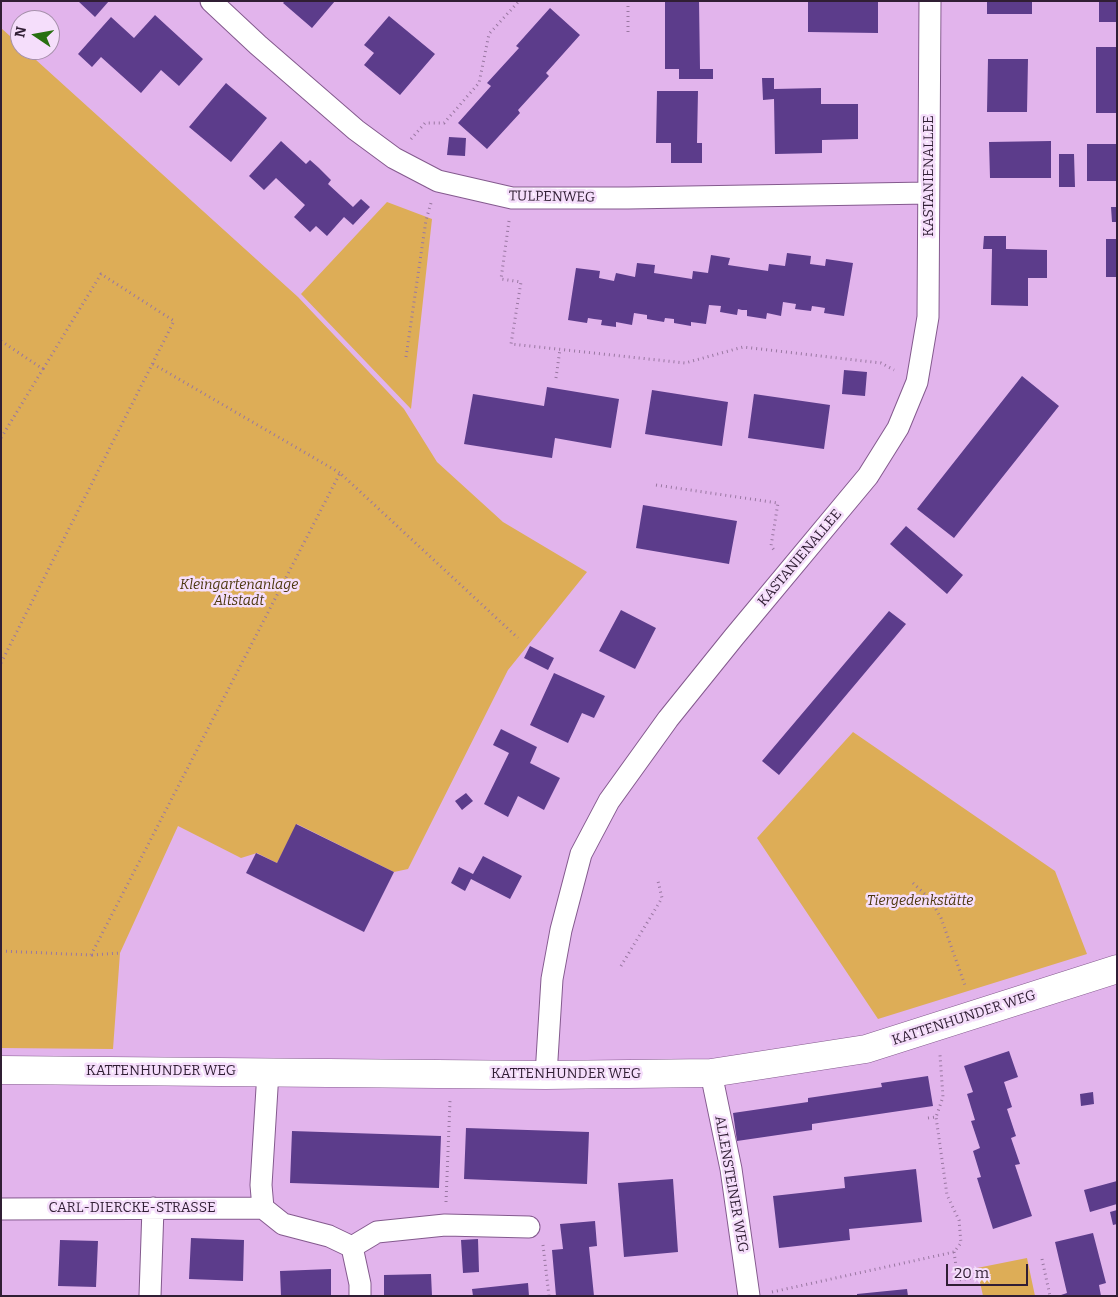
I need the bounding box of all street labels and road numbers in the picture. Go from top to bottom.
street label: KASTANIENALLEE [921,115,937,237]
street label: TULPENWEG [509,188,595,206]
street label: KASTANIENALLEE [755,506,845,610]
street label: KATTENHUNDER WEG [890,987,1038,1049]
street label: KATTENHUNDER WEG [86,1063,236,1079]
street label: KATTENHUNDER WEG [491,1066,641,1082]
street label: ALLENSTEINER WEG [711,1114,751,1254]
street label: CARL-DIERCKE-STRASSE [48,1200,216,1216]

